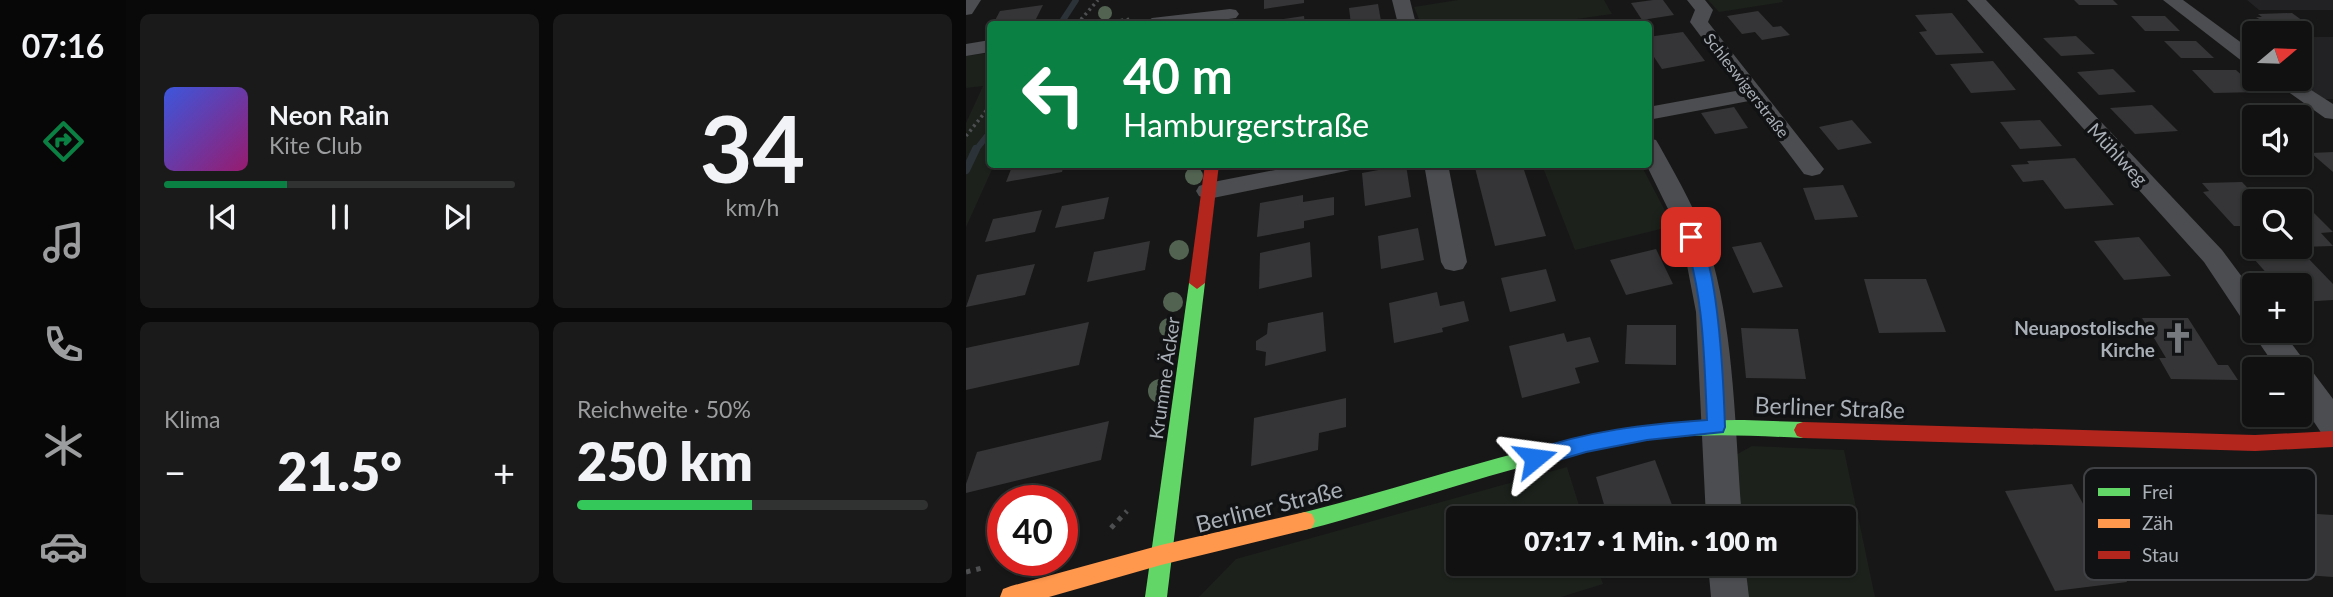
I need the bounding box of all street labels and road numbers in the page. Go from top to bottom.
street label: Schleswigerstraße [1700,29,1794,141]
street label: Mühlweg [2083,118,2153,190]
street label: Krumme Äcker [1144,315,1184,441]
street label: Berliner Straße [1754,390,1906,424]
street label: Berliner Straße [1193,474,1345,538]

